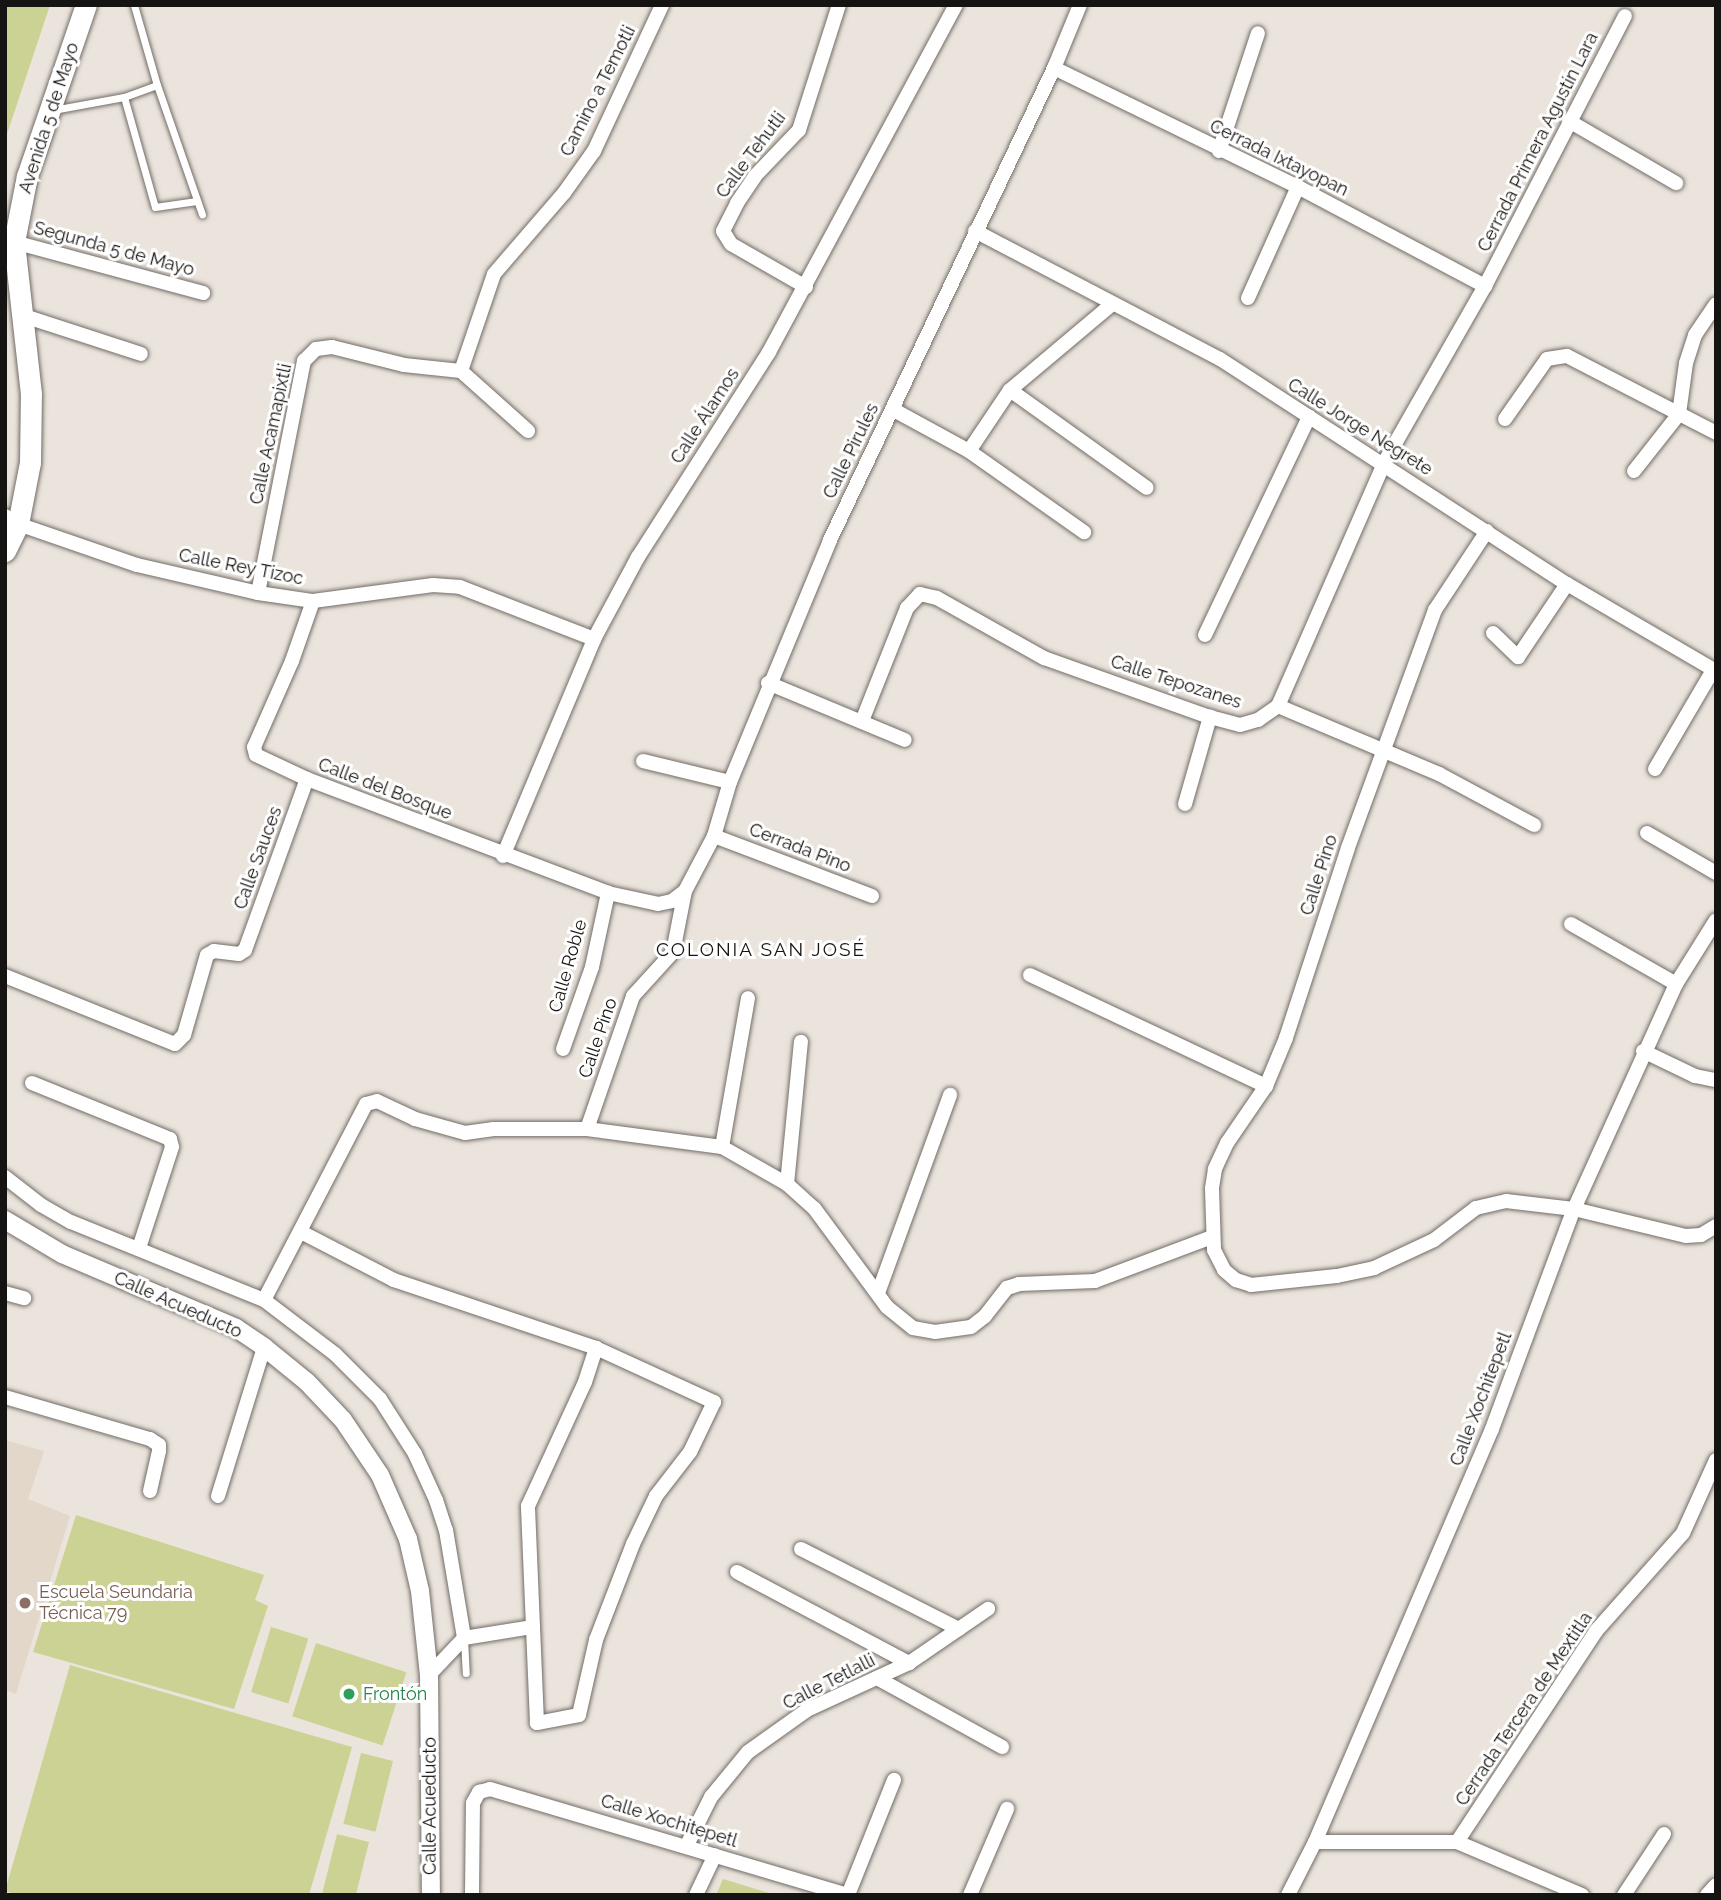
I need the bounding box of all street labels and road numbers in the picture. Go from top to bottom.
street label: Camino a Temotli [556,22,640,160]
street label: Cerrada Primera Agustín Lara [1473,28,1603,256]
street label: Avenida 5 de Mayo [14,40,84,196]
street label: Calle Tehutli [711,108,791,202]
street label: Cerrada Ixtayopan [1206,115,1352,201]
street label: Segunda 5 de Mayo [31,217,197,281]
street label: Calle Acamapixtli [245,361,297,507]
street label: Calle Álamos [666,364,744,468]
street label: Calle Jorge Negrete [1283,374,1437,480]
street label: Calle Pirules [819,400,883,502]
street label: Calle Rey Tizoc [176,544,306,590]
street label: Calle Tepozanes [1108,651,1244,713]
street label: Calle del Bosque [315,753,455,825]
street label: Calle Sauces [229,804,287,912]
street label: Cerrada Pino [746,819,854,877]
street label: Calle Pino [1296,832,1342,918]
street label: Calle Roble [544,917,592,1015]
street label: Calle Pino [574,995,622,1081]
street label: Calle Acueducto [110,1267,246,1343]
street label: Calle Xochitepetl [1446,1329,1516,1469]
street label: Cerrada Tercera de Mextitla [1451,1608,1597,1810]
street label: Calle Tetlalli [779,1649,879,1715]
street label: Calle Acueducto [419,1737,441,1875]
street label: Calle Xochitepetl [598,1790,740,1852]

